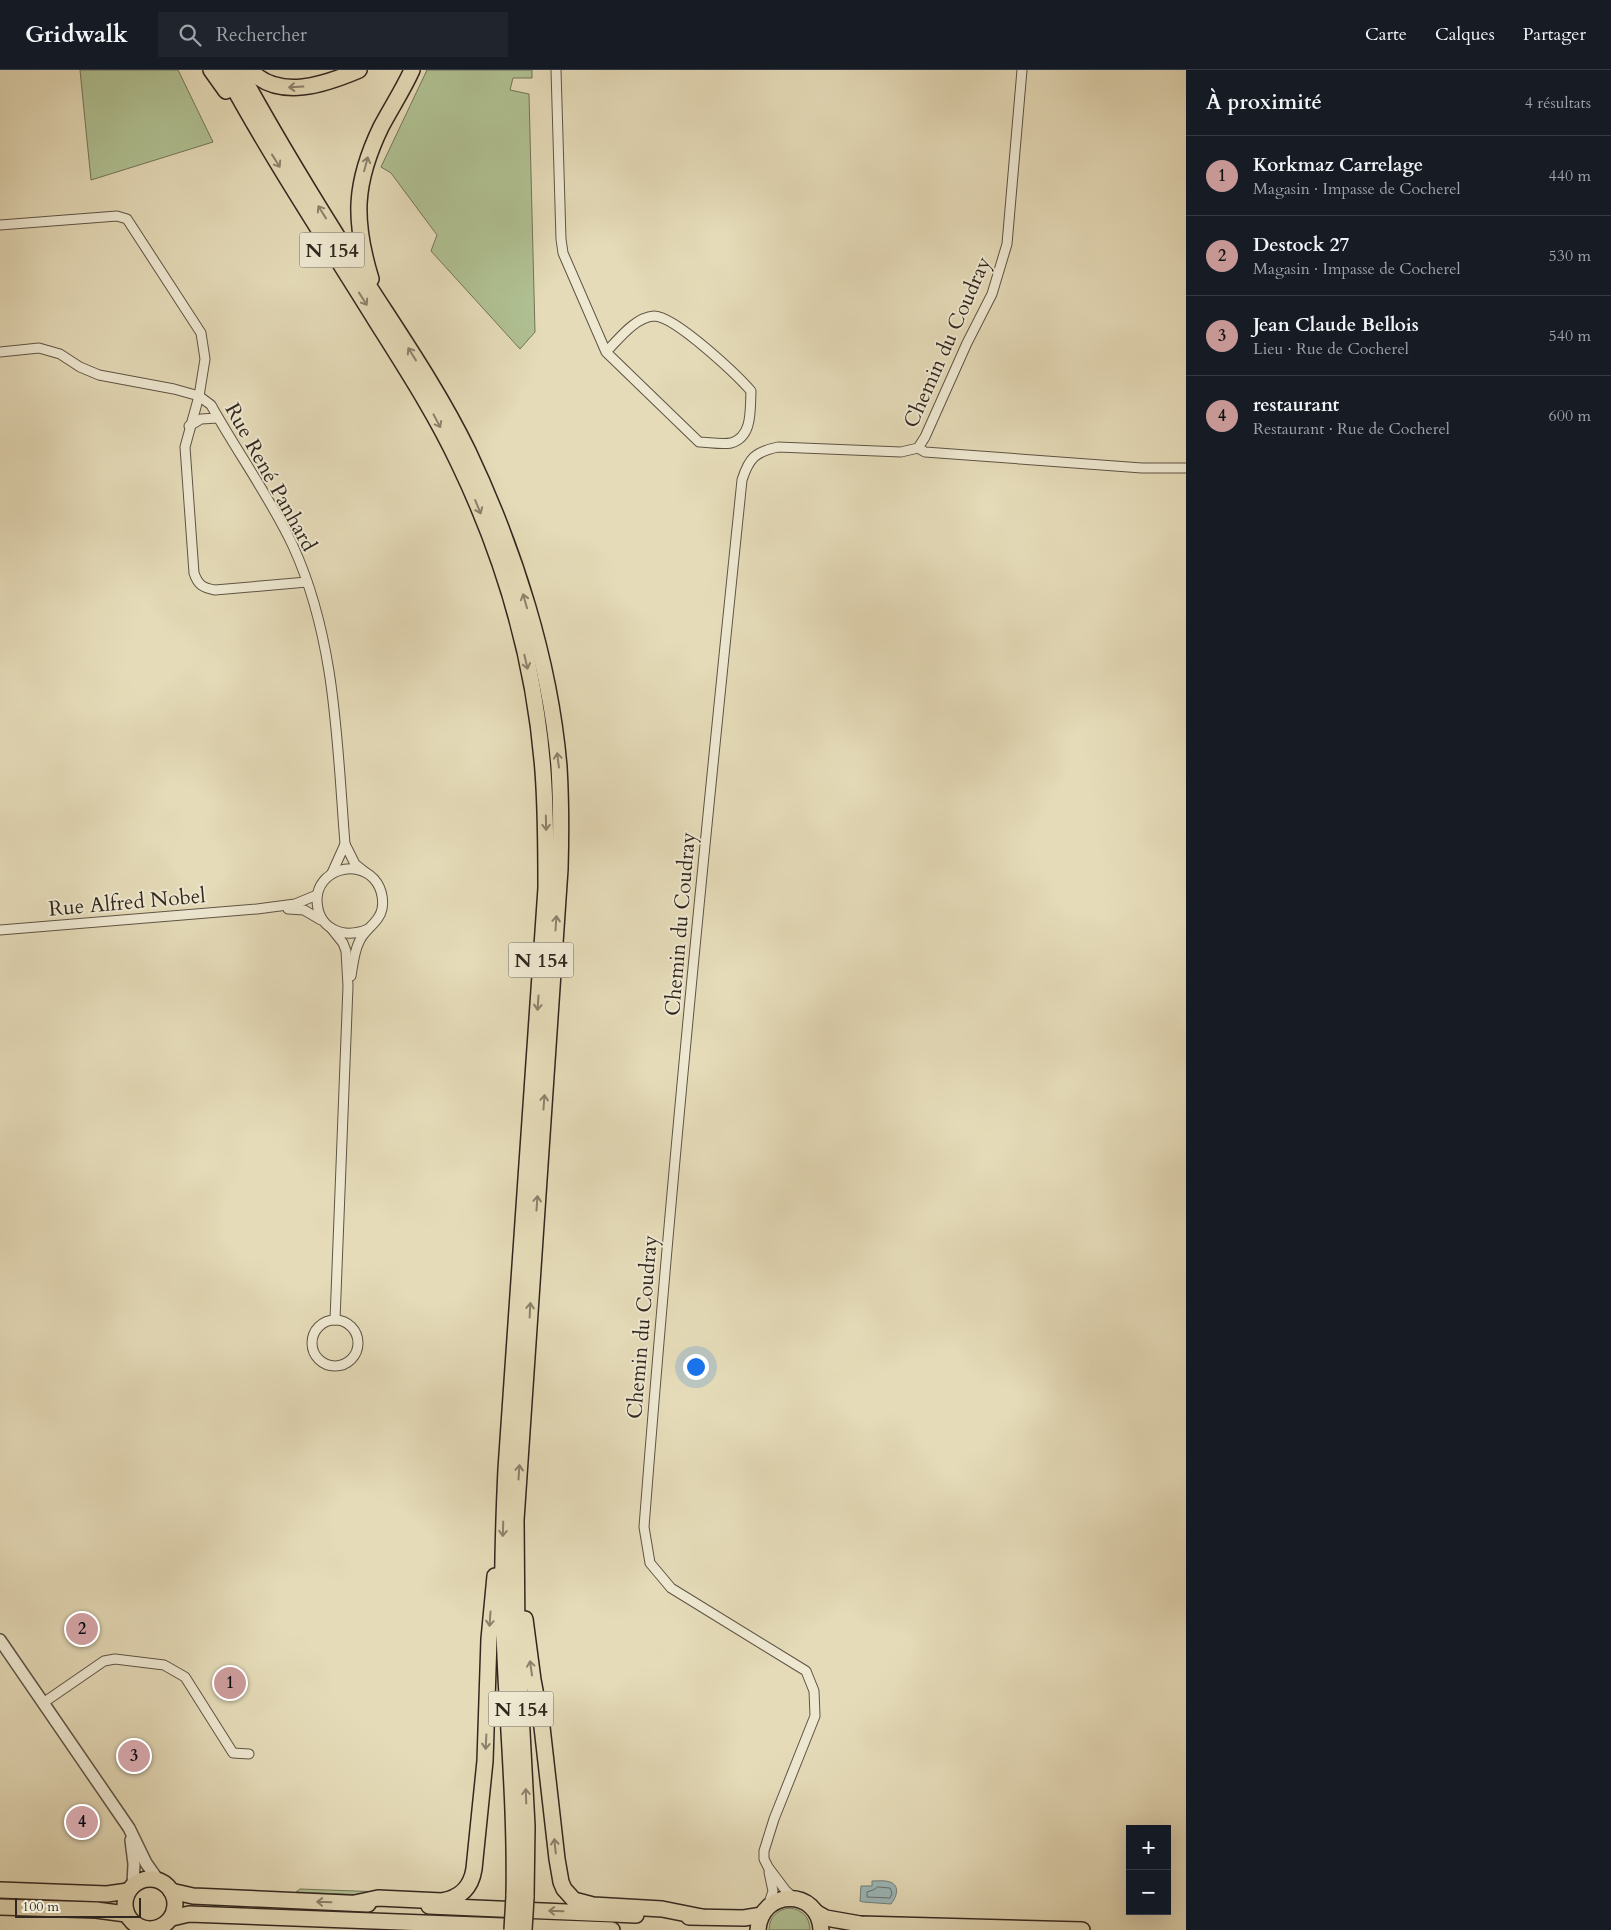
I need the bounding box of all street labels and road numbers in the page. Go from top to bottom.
road number: N 154 [300,232,364,268]
street label: Chemin du Coudray [897,252,998,432]
street label: Rue René Panhard [218,398,323,557]
street label: Chemin du Coudray [658,831,703,1017]
street label: Rue Alfred Nobel [47,881,207,924]
road number: N 154 [508,942,574,978]
street label: Chemin du Coudray [620,1234,665,1420]
road number: N 154 [488,1692,554,1726]

